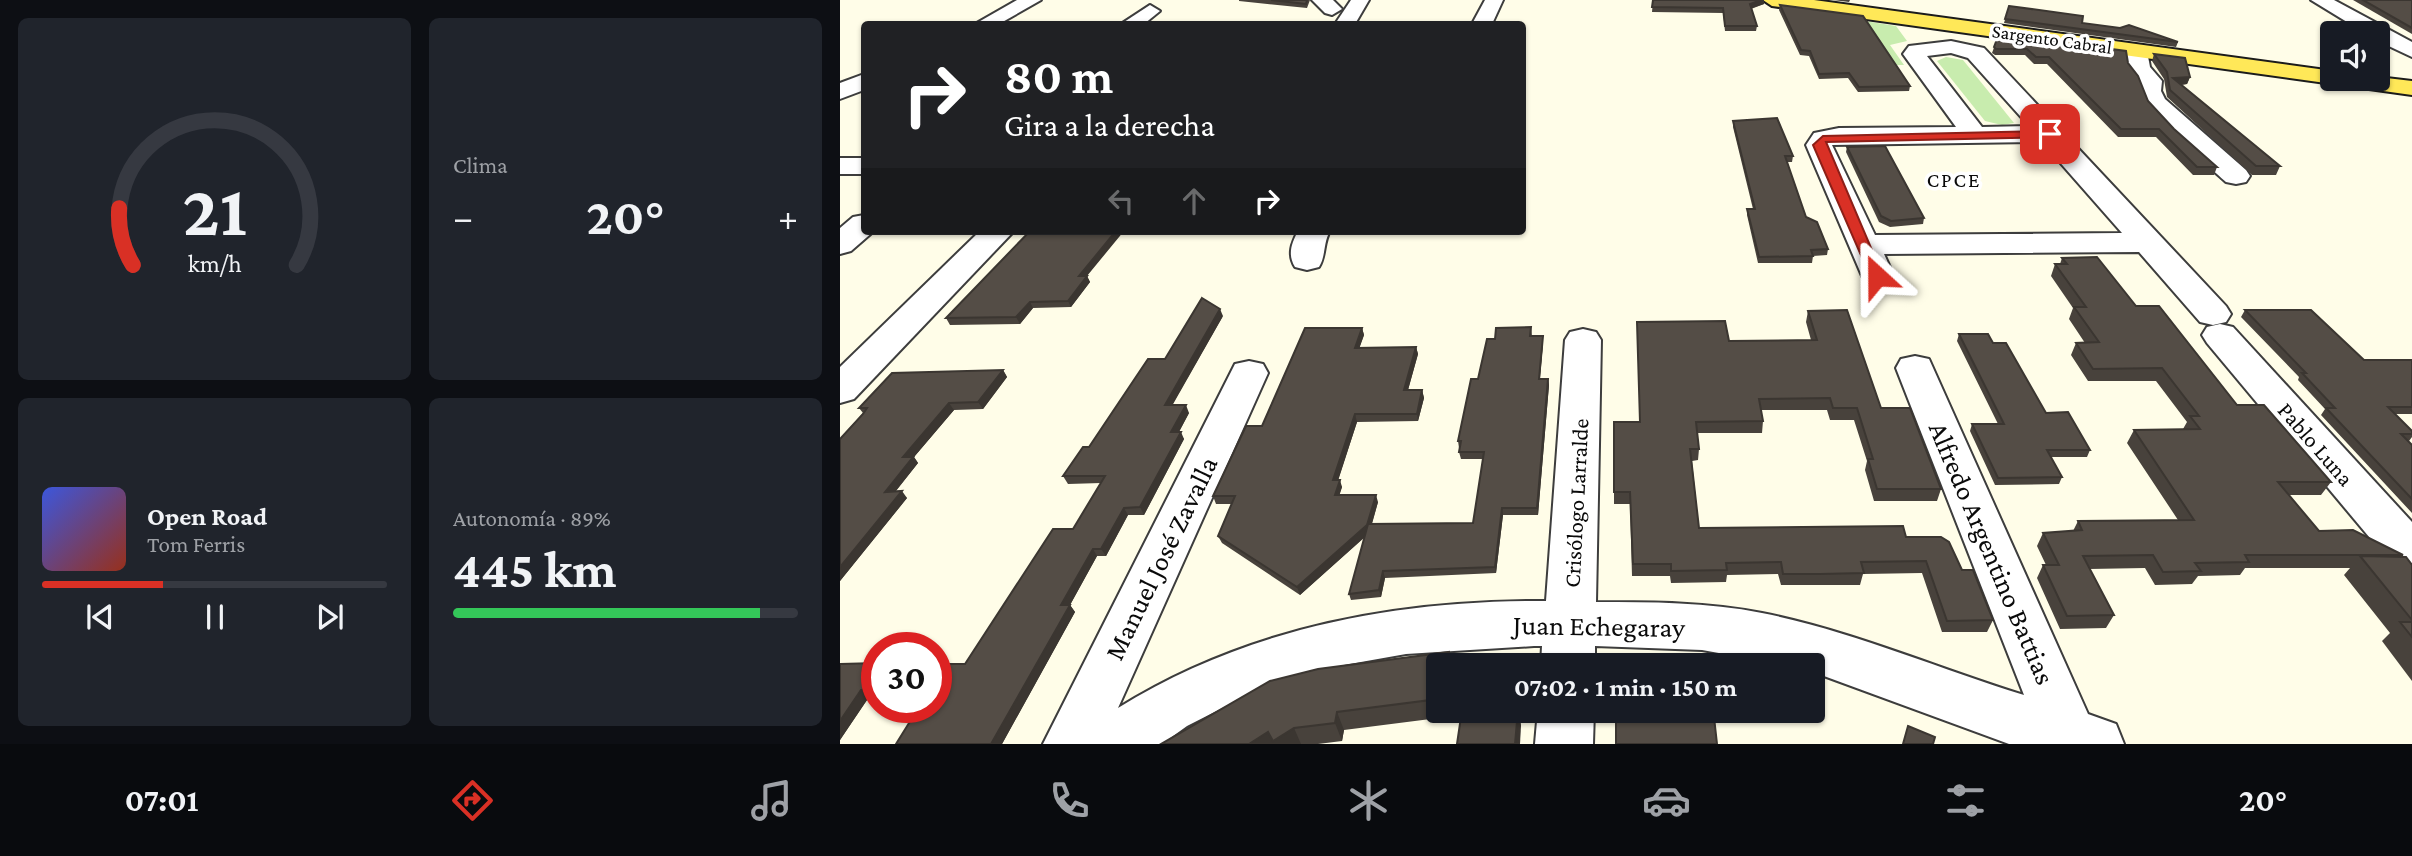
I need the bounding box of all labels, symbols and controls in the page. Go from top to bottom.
street label: Sargento Cabral [1991,20,2113,58]
map controls [2320,21,2390,91]
button: sound [2320,21,2390,91]
icon: right [889,49,980,140]
text: 80 m [1004,49,1113,104]
pin [2020,104,2080,164]
text: Gira a la derecha [1004,107,1215,143]
icon: arrive [2031,115,2069,153]
text: Clima [453,152,508,178]
district label: CPCE [1927,168,1981,192]
text: 21 [182,170,247,251]
icon: left [1102,182,1140,220]
icon: ahead [1175,182,1213,220]
icon: right [1248,182,1286,220]
text: 20° [586,187,665,245]
text: − [453,196,473,238]
text: + [778,196,798,238]
position arrow [1840,239,1914,313]
text: km/h [188,250,241,277]
street label: Pablo Luna [2273,397,2359,491]
street label: Alfredo Argentino Battias [1923,417,2061,689]
street label: Crisólogo Larralde [1559,418,1593,588]
street label: Manuel José Zavalla [1098,451,1224,665]
text: Open Road [147,502,267,531]
text: Autonomía · 89% [453,505,611,531]
text: Tom Ferris [147,531,245,557]
text: 445 km [453,540,617,598]
icon: previous [81,598,119,636]
icon: pause [196,598,234,636]
icon: next [311,598,349,636]
street label: Juan Echegaray [1510,609,1686,643]
speed limit sign: 30 [861,632,952,723]
text: 07:02 · 1 min · 150 m [1514,673,1737,702]
icon: directions [448,776,497,825]
icon: music [747,776,796,825]
icon: phone [1045,776,1094,825]
icon: climate [1344,776,1393,825]
icon: car [1642,776,1691,825]
icon: filters [1941,776,1990,825]
text: 07:01 [125,782,199,818]
text: 20° [2239,782,2287,818]

